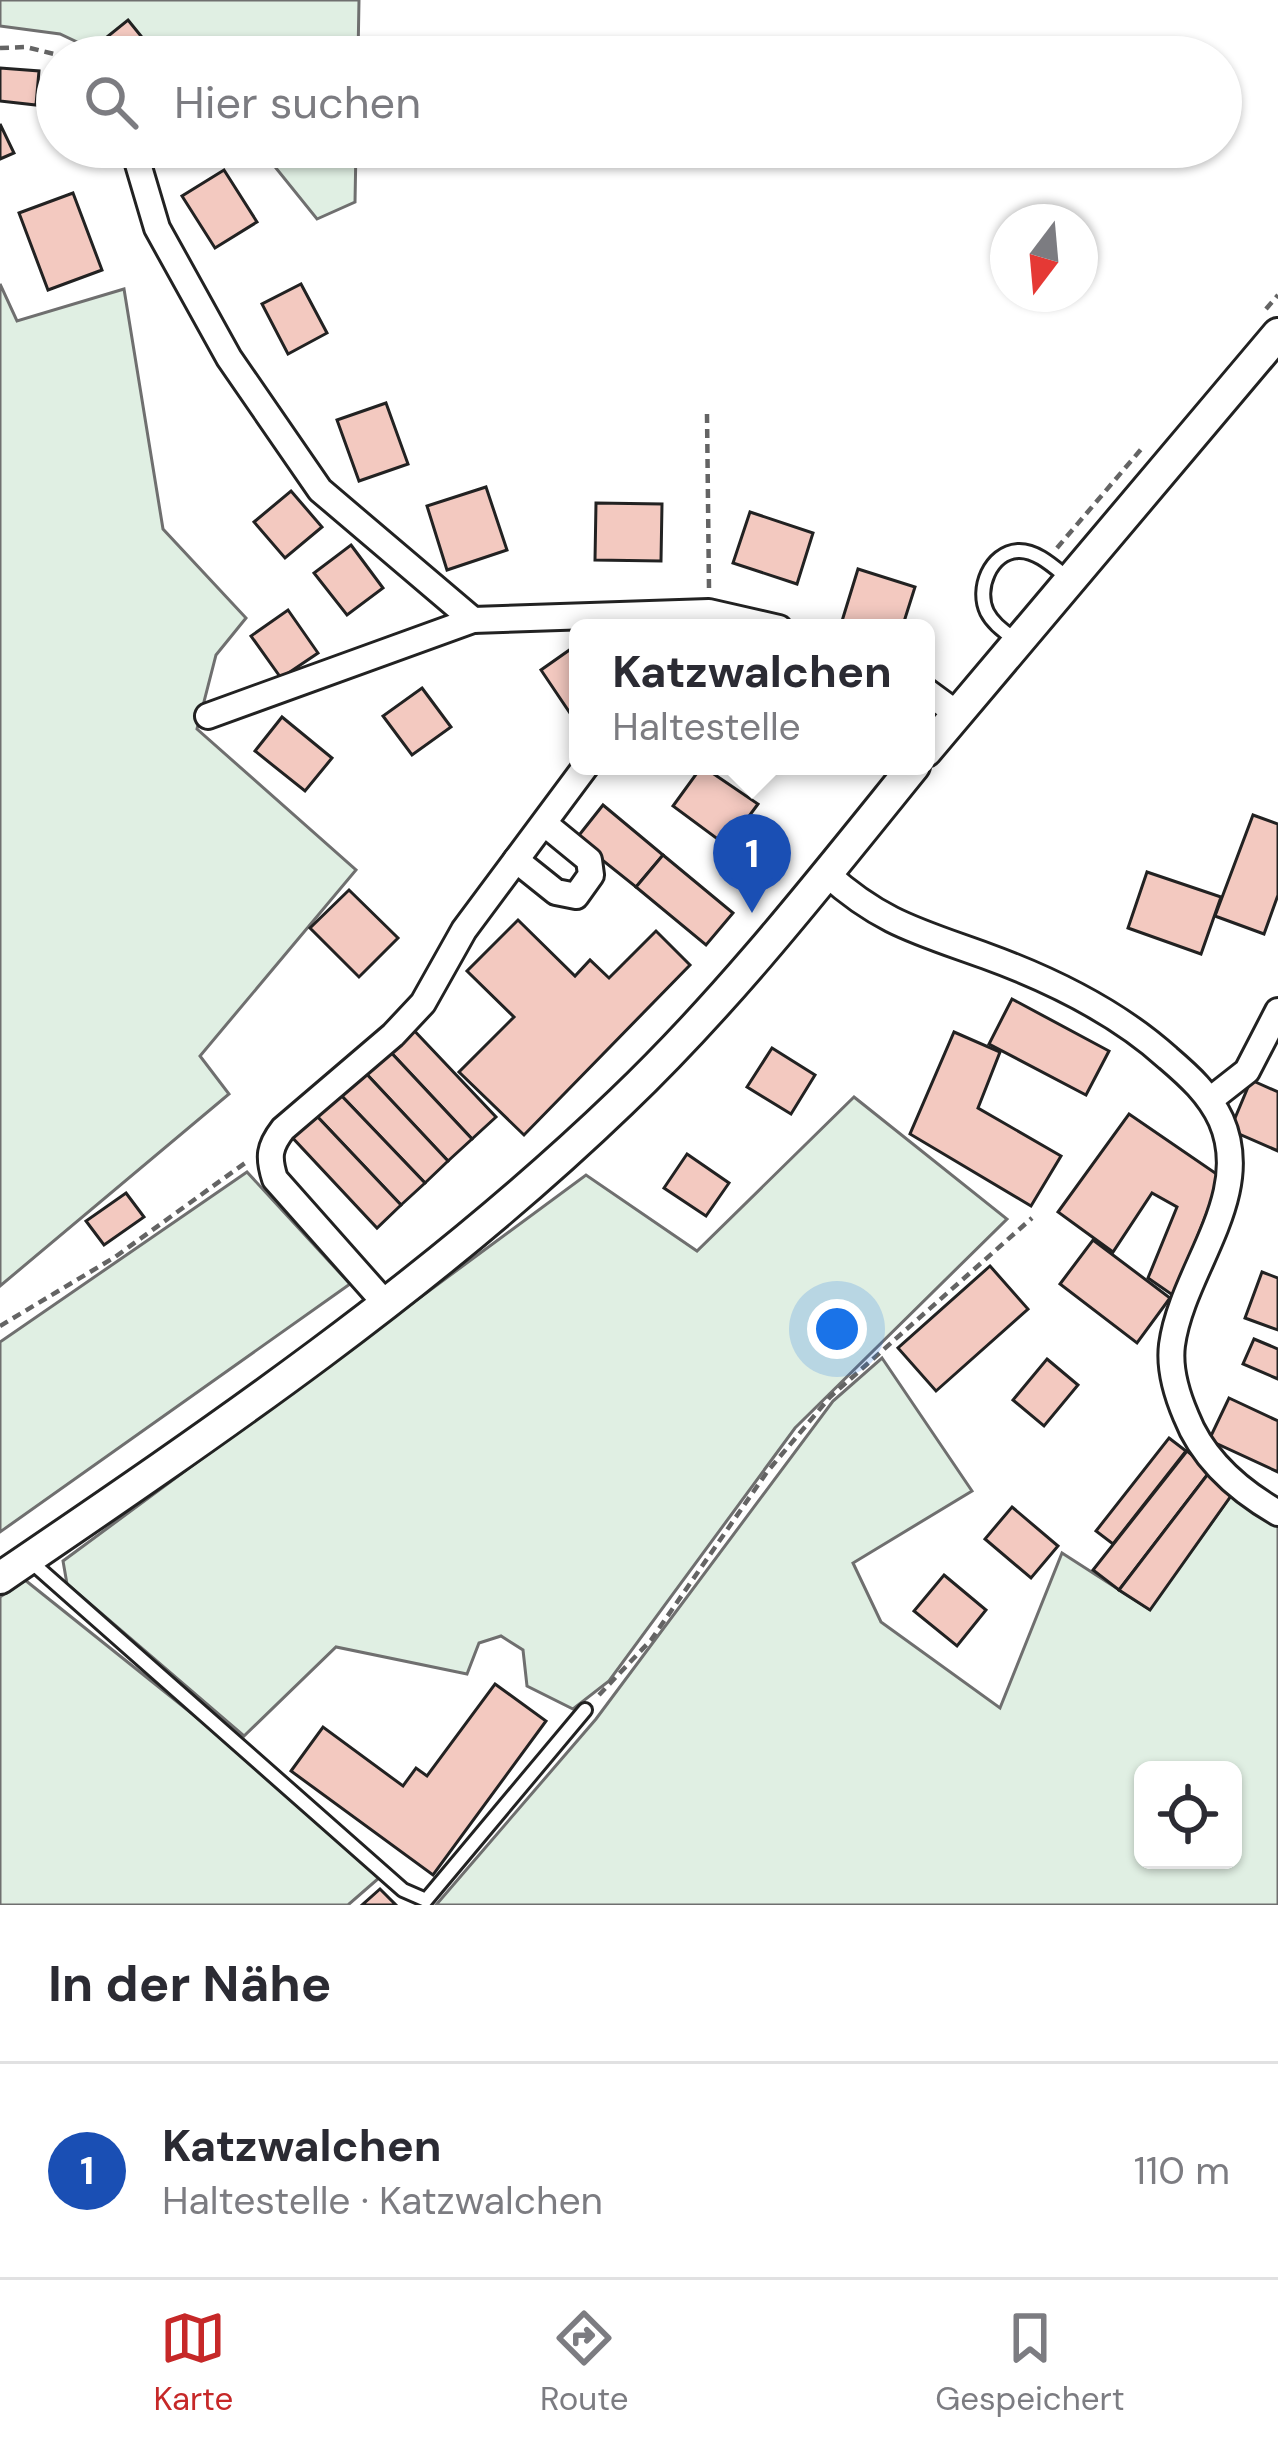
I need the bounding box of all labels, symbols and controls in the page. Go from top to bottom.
search box [36,36,1242,168]
icon: search [78,69,144,135]
text: Hier suchen [174,73,421,132]
north arrow [990,204,1098,312]
popup [569,619,935,775]
text: Katzwalchen [612,642,892,701]
text: Haltestelle [612,701,801,752]
pin: 1 [713,814,791,913]
your location [807,1299,867,1359]
map controls [1134,1761,1242,1869]
button: locate [1134,1761,1242,1869]
text: In der Nähe [48,1950,332,2017]
text: Katzwalchen [162,2116,442,2175]
text: 1 [80,2145,94,2196]
text: 110 m [1134,2145,1230,2196]
text: Haltestelle · Katzwalchen [162,2175,603,2226]
tab: Karte [153,2305,233,2420]
tab: Route [540,2305,628,2420]
tab: Gespeichert [935,2305,1125,2420]

